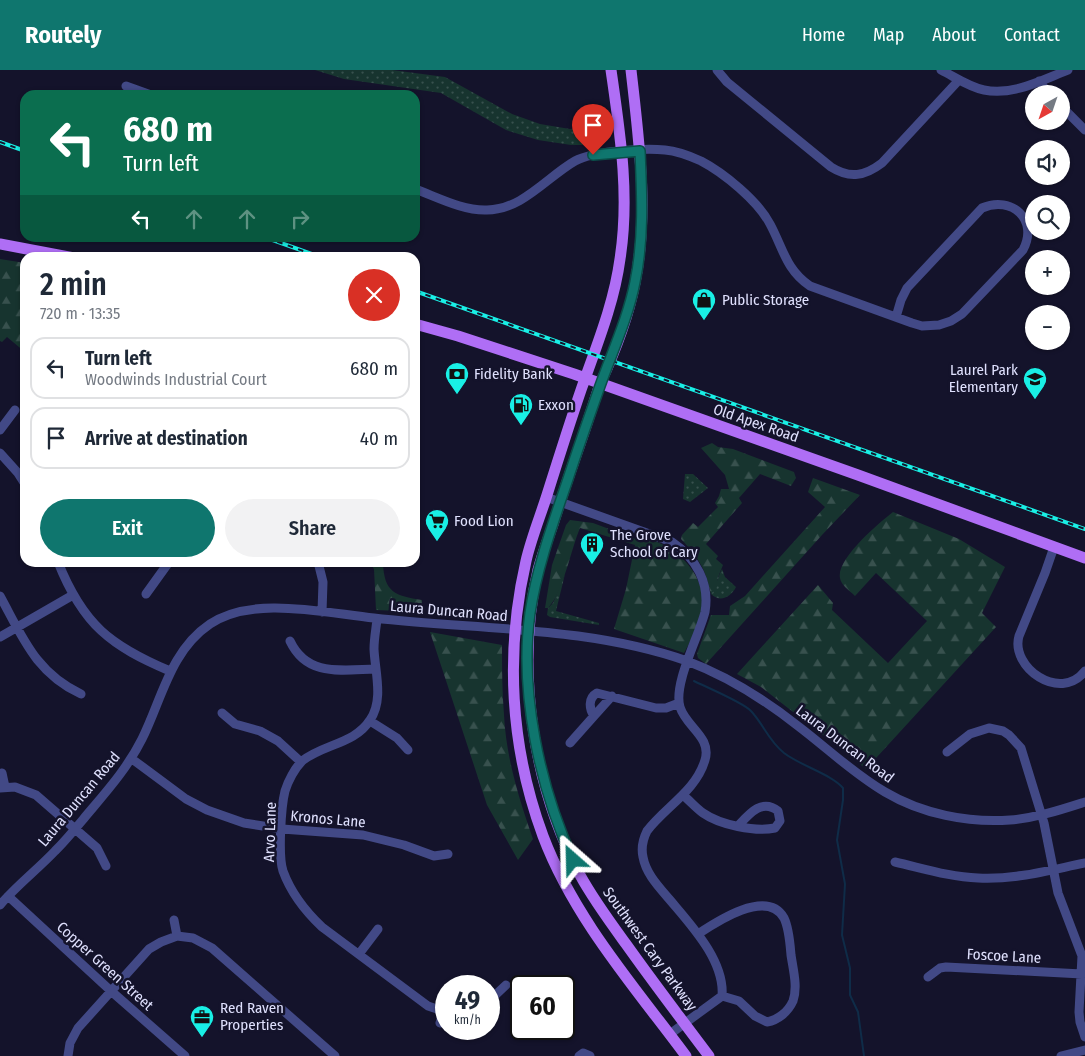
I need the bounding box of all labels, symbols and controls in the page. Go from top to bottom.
text: Routely [25,21,101,49]
text: Home [802,24,845,46]
text: Map [873,24,904,46]
text: About [932,24,976,46]
text: Contact [1004,24,1060,46]
north arrow [1025,85,1070,130]
map controls [1025,85,1070,350]
pin [572,104,614,155]
text: 680 m [123,108,213,150]
icon: left [40,110,105,175]
icon: arrive [579,111,607,139]
button: sound [1025,140,1070,185]
text: Turn left [123,150,199,177]
button: search [1025,195,1070,240]
icon: left [127,205,155,233]
icon: ahead [180,205,208,233]
icon: ahead [233,205,261,233]
icon: right [286,205,314,233]
button: + [1025,250,1070,295]
text: 2 min [40,267,107,303]
button: close [348,269,400,321]
shop icon: Public Storage [691,287,717,321]
place label: Public Storage [722,291,809,309]
text: 720 m · 13:35 [40,304,120,323]
button: − [1025,305,1070,350]
text: Turn left [85,347,152,370]
icon: left [42,354,70,382]
text: 680 m [350,357,398,380]
bank icon: Fidelity Bank [444,361,470,395]
place label: Laurel Park Elementary [949,361,1018,396]
place label: Fidelity Bank [474,365,553,383]
school or university icon: Laurel Park Elementary [1022,366,1048,400]
text: Woodwinds Industrial Court [85,370,267,389]
fuel station icon: Exxon [508,392,534,426]
place label: Exxon [538,396,574,414]
street label: Old Apex Road [711,400,801,446]
icon: arrive [42,424,70,452]
text: Arrive at destination [85,427,248,450]
text: 40 m [360,427,398,450]
button: Exit [40,499,215,557]
button: Share [225,499,400,557]
supermarket icon: Food Lion [424,508,450,542]
place label: Food Lion [454,512,514,530]
place label: The Grove School of Cary [610,526,698,561]
building icon: The Grove School of Cary [579,531,605,565]
street label: Laura Duncan Road [389,597,509,625]
street label: Laura Duncan Road [792,701,898,787]
street label: Laura Duncan Road [34,748,124,850]
street label: Arvo Lane [260,802,280,862]
street label: Kronos Lane [290,807,366,831]
position arrow [546,833,598,885]
street label: Southwest Cary Parkway [599,884,701,1015]
street label: Copper Green Street [53,918,157,1014]
street label: Foscoe Lane [966,945,1042,967]
speed limit sign: 60 [510,975,575,1040]
text: 49 [455,986,480,1016]
place label: Red Raven Properties [220,999,284,1034]
office icon: Red Raven Properties [189,1004,215,1038]
text: km/h [454,1013,481,1027]

